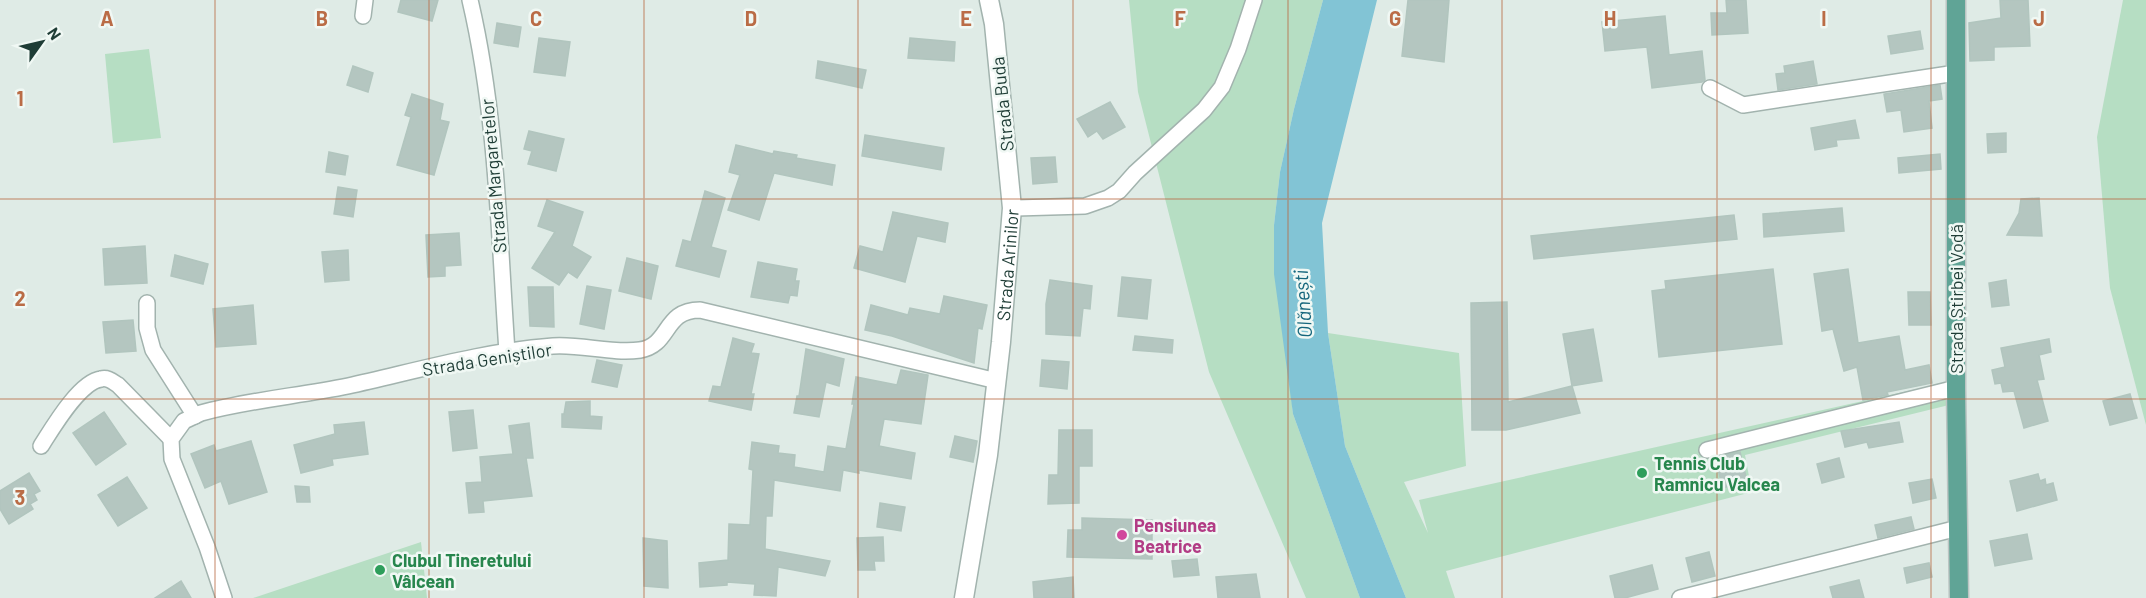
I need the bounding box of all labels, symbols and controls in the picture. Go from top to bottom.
text: A [100,6,114,30]
text: B [316,6,328,30]
text: C [530,6,542,30]
text: D [745,6,757,30]
text: E [960,6,972,30]
text: F [1174,6,1186,30]
text: G [1389,6,1401,30]
text: H [1604,6,1616,30]
text: I [1821,6,1827,30]
text: J [2033,6,2045,30]
north arrow [12,12,72,72]
text: N [44,24,66,43]
street label: Strada Buda [986,56,1018,152]
text: 1 [16,86,24,110]
street label: Strada Margaretelor [475,97,511,254]
street label: Strada Arinilor [992,208,1023,322]
street label: Strada Știrbei Vodă [1945,224,1967,374]
water label: Olănești [1288,269,1316,339]
text: 2 [14,286,26,310]
street label: Strada Geniștilor [421,338,554,380]
place label: Tennis Club Ramnicu Valcea [1654,452,1780,495]
marker: Tennis Club Ramnicu Valcea [1635,466,1649,480]
text: 3 [15,485,25,509]
place label: Pensiunea Beatrice [1134,514,1216,557]
marker: Pensiunea Beatrice [1115,528,1129,542]
place label: Clubul Tineretului Vâlcean [392,549,531,592]
marker: Clubul Tineretului Vâlcean [373,563,387,577]

